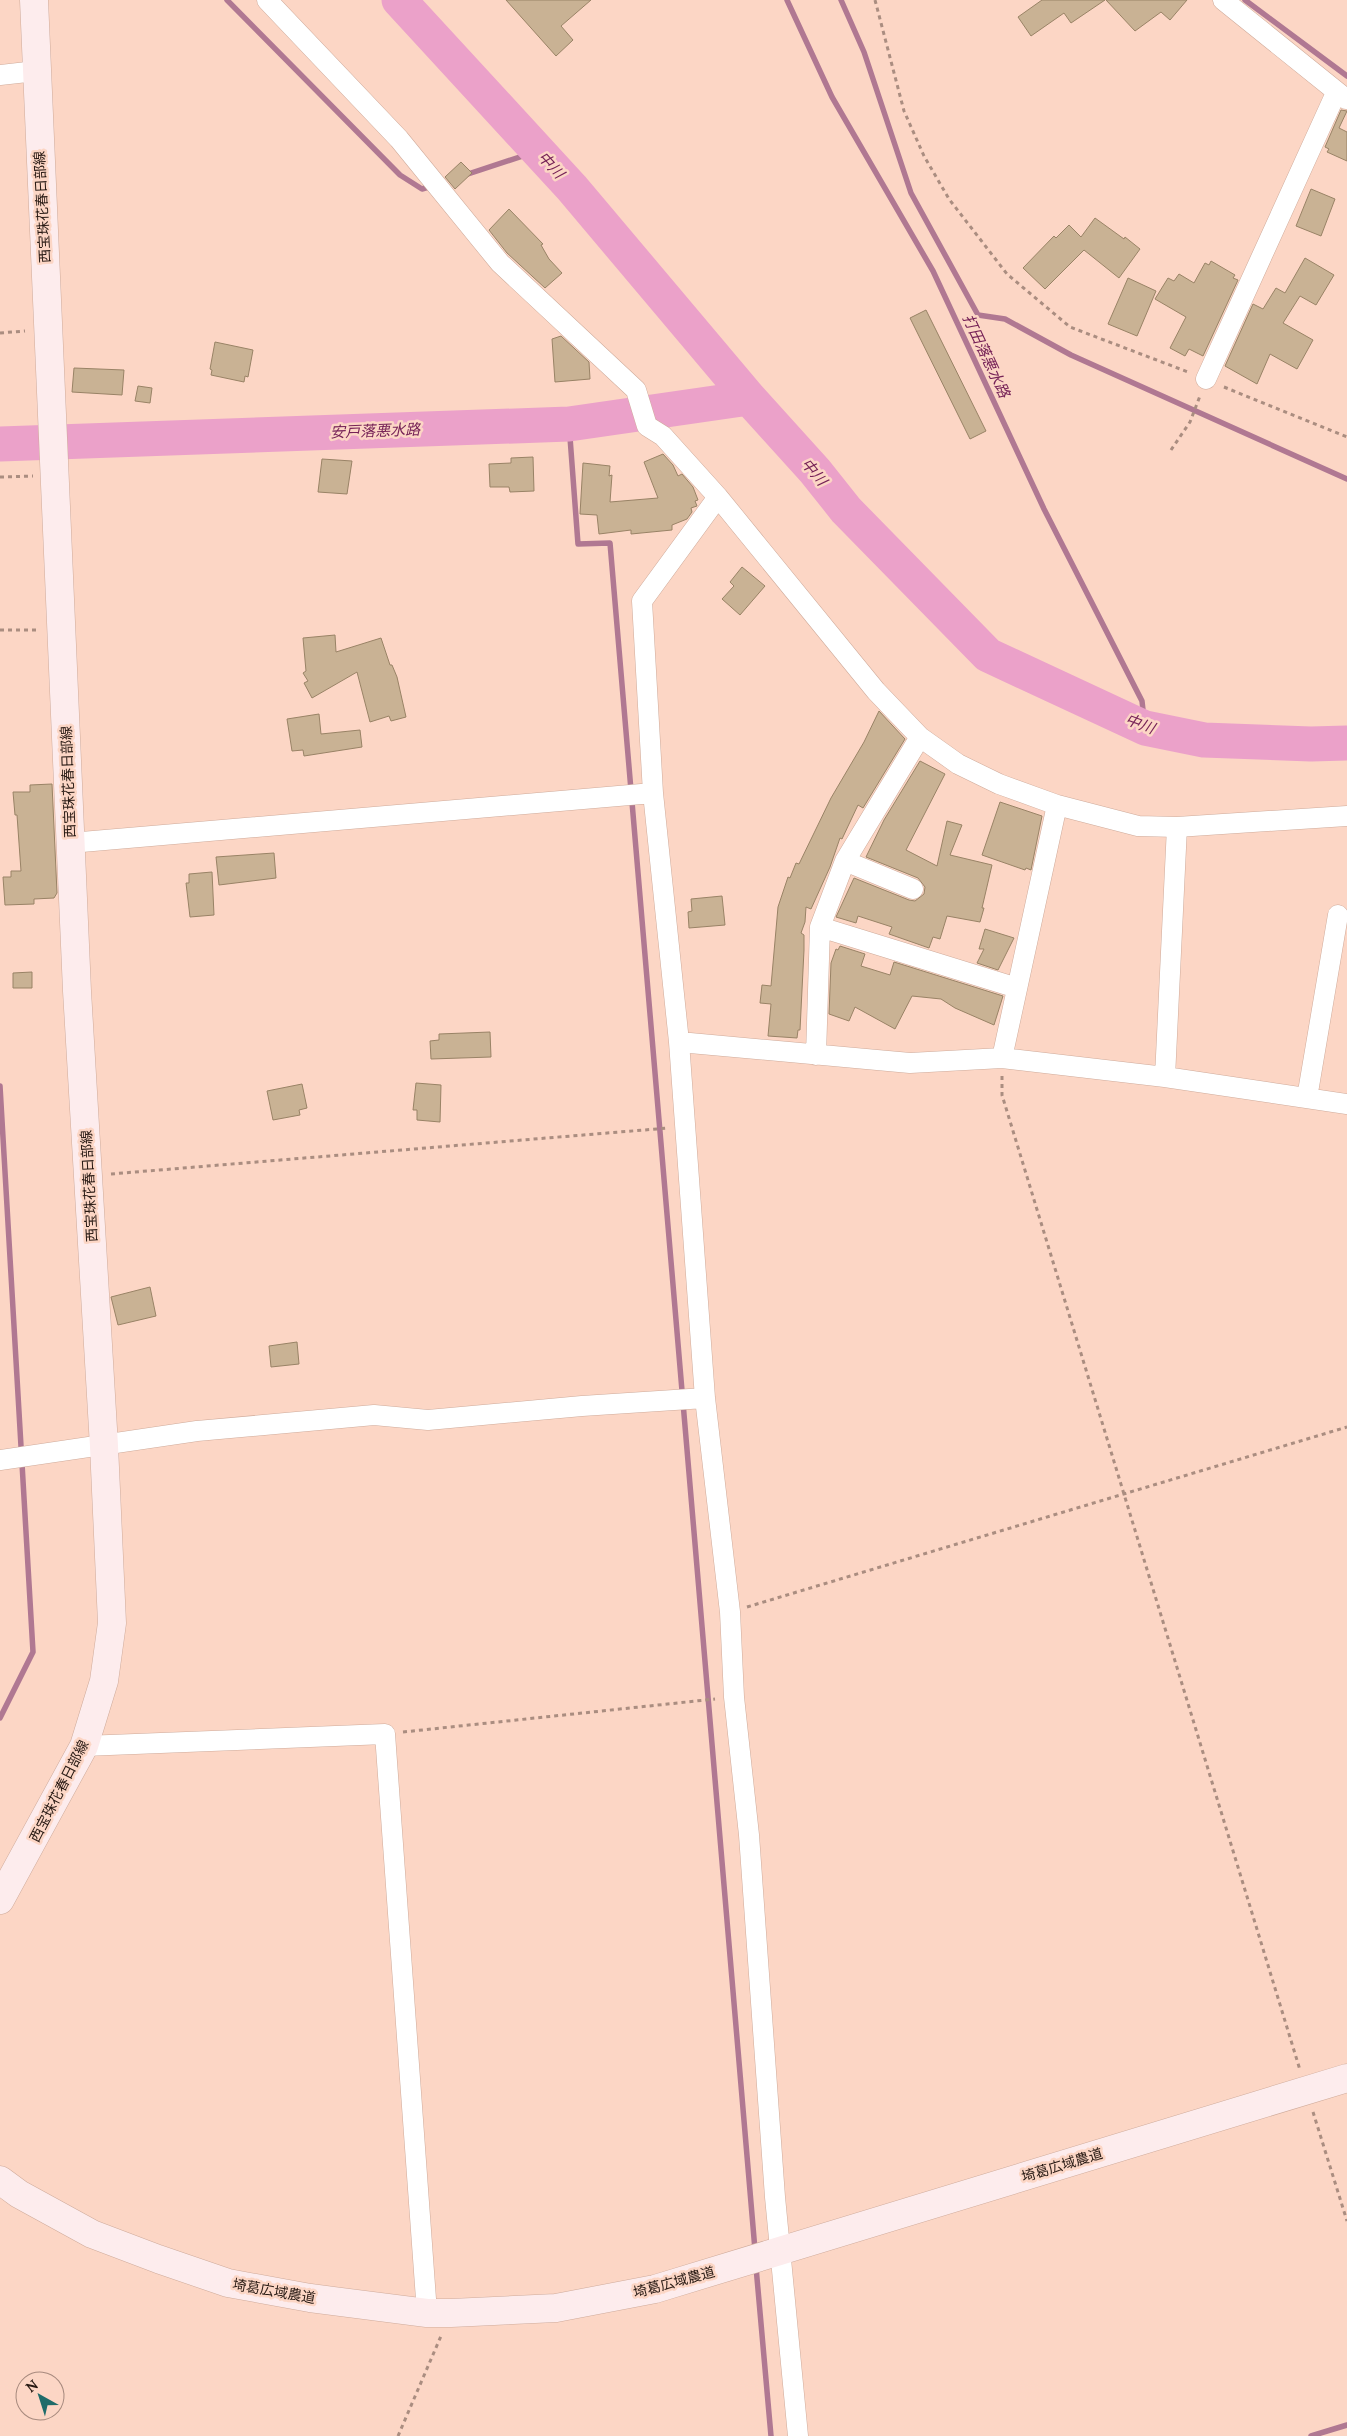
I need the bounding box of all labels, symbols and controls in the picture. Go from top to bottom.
water label: 中川 [534,147,570,184]
street label: 西宝珠花春日部線 [30,151,54,263]
water label: 打田落悪水路 [959,311,1015,402]
water label: 安戸落悪水路 [330,419,422,442]
water label: 中川 [797,454,833,491]
water label: 中川 [1123,709,1159,738]
street label: 西宝珠花春日部線 [57,726,79,838]
street label: 西宝珠花春日部線 [77,1130,101,1242]
street label: 西宝珠花春日部線 [26,1737,92,1845]
street label: 埼葛広域農道 [1019,2144,1105,2186]
street label: 埼葛広域農道 [631,2262,717,2302]
street label: 埼葛広域農道 [231,2275,317,2307]
north arrow [15,2371,65,2421]
text: N [22,2375,42,2396]

